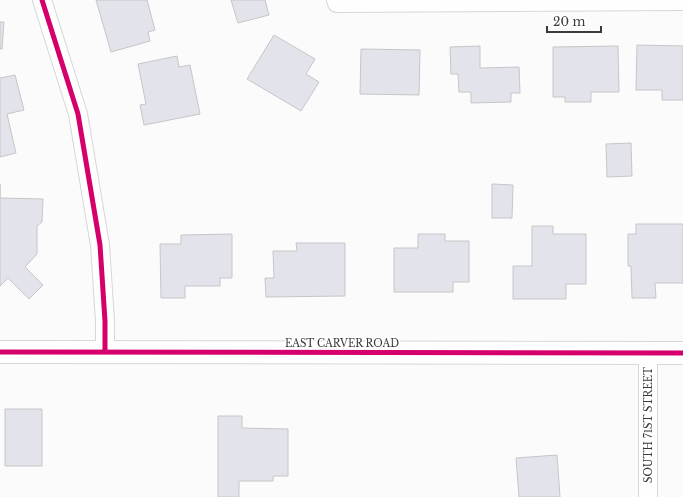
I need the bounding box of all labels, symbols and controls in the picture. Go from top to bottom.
scale bar [547,8,601,34]
text: 20 m [553,14,585,29]
street label: EAST CARVER ROAD [285,337,399,350]
street label: SOUTH 71ST STREET [642,367,655,483]

